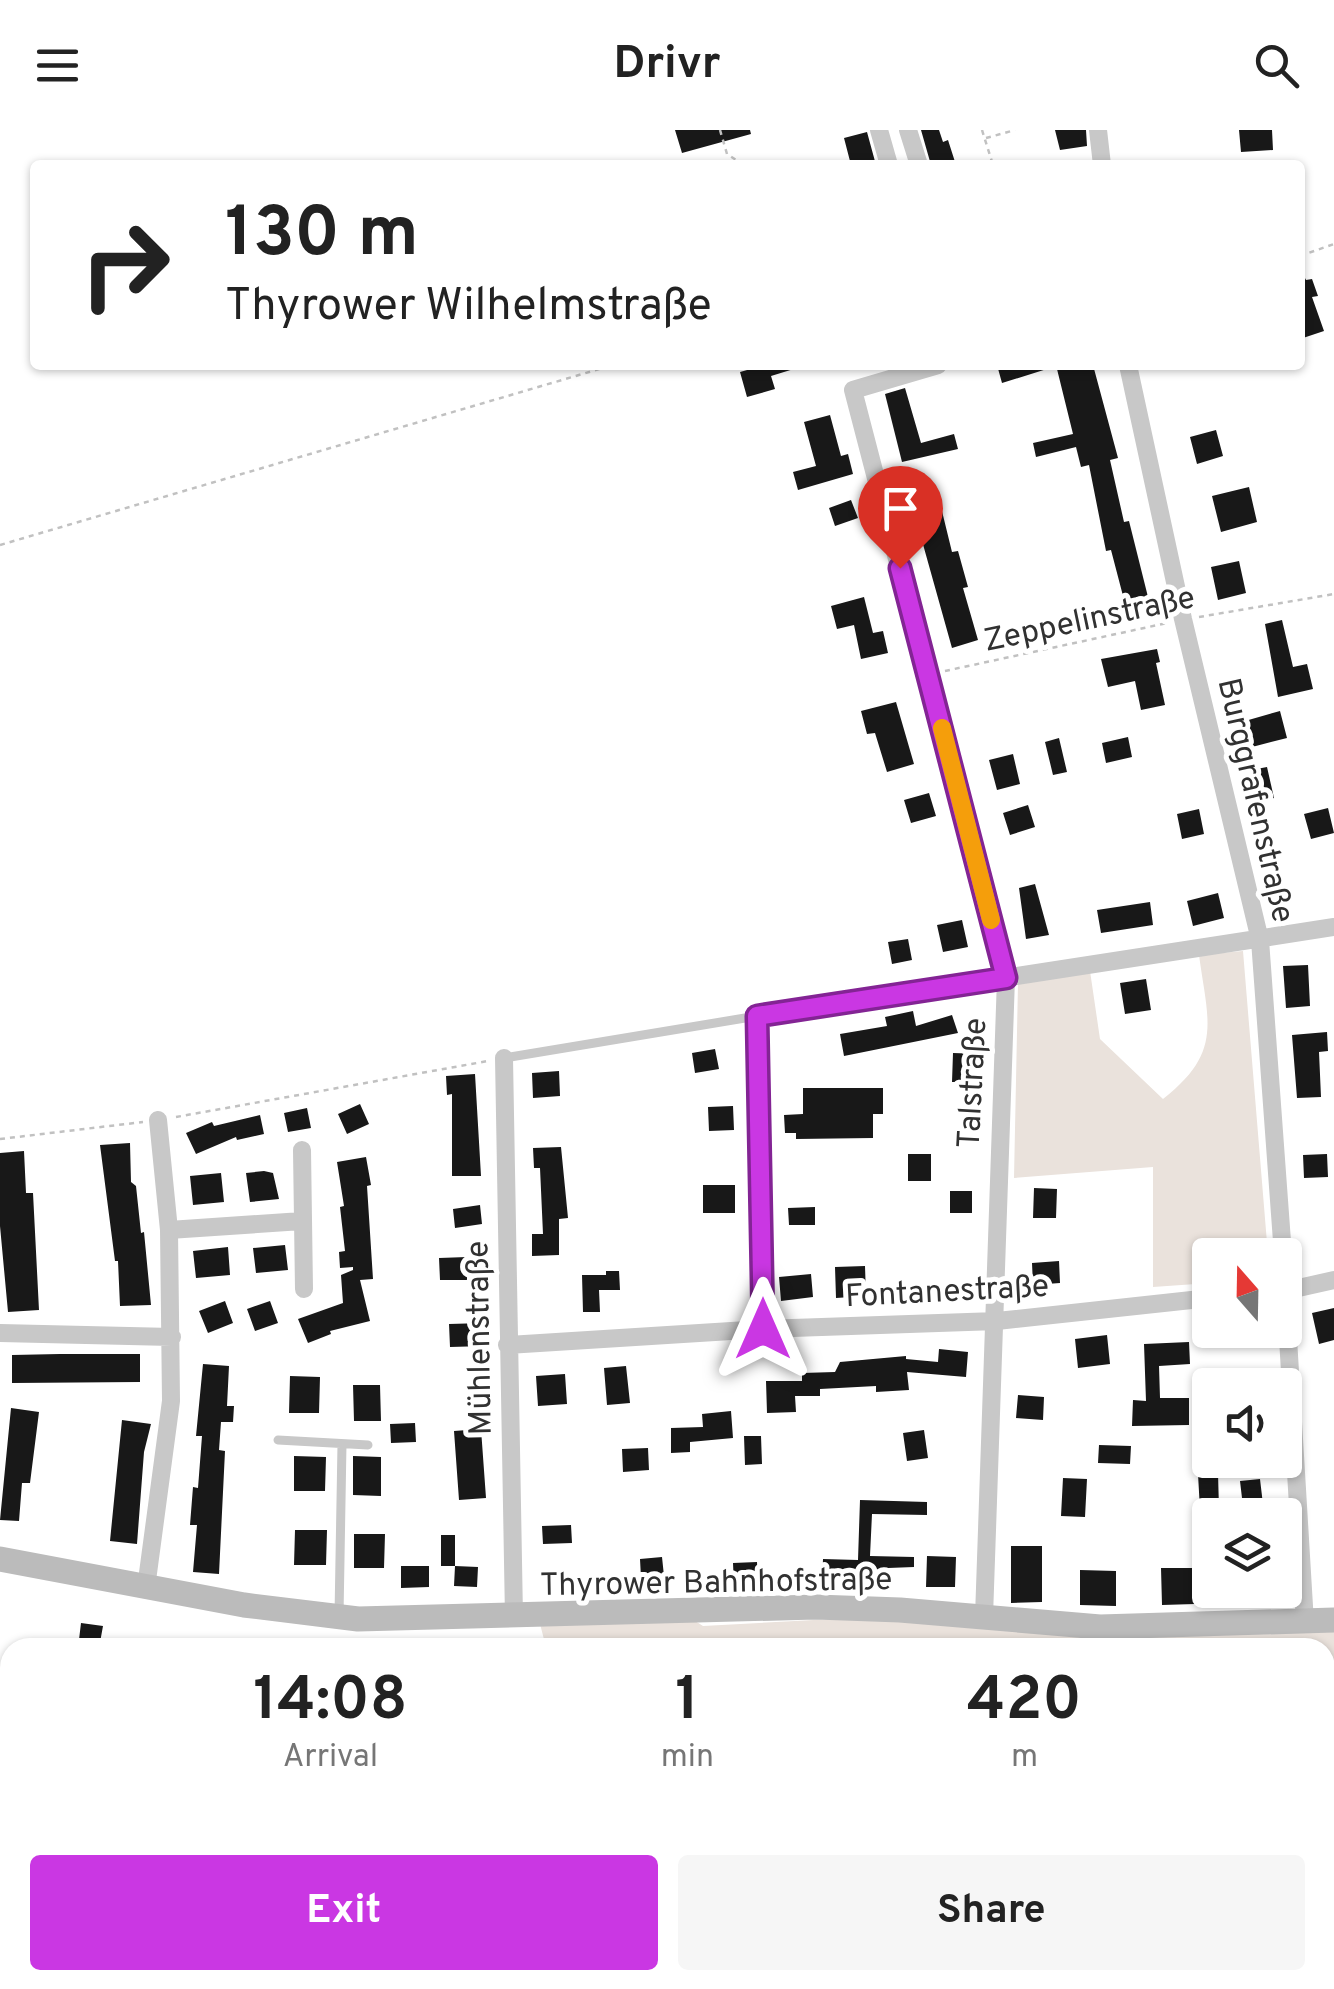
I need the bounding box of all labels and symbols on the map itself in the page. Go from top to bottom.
pin [858,466,943,569]
street label: Zeppelinstraße [980,579,1199,663]
street label: Burggrafenstraße [1206,674,1302,927]
street label: Talstraße [951,1017,997,1150]
north arrow [1192,1238,1302,1348]
street label: Mühlenstraße [459,1240,503,1436]
street label: Fontanestraße [844,1268,1050,1318]
position arrow [711,1277,815,1381]
street label: Thyrower Bahnhofstraße [539,1561,893,1607]

